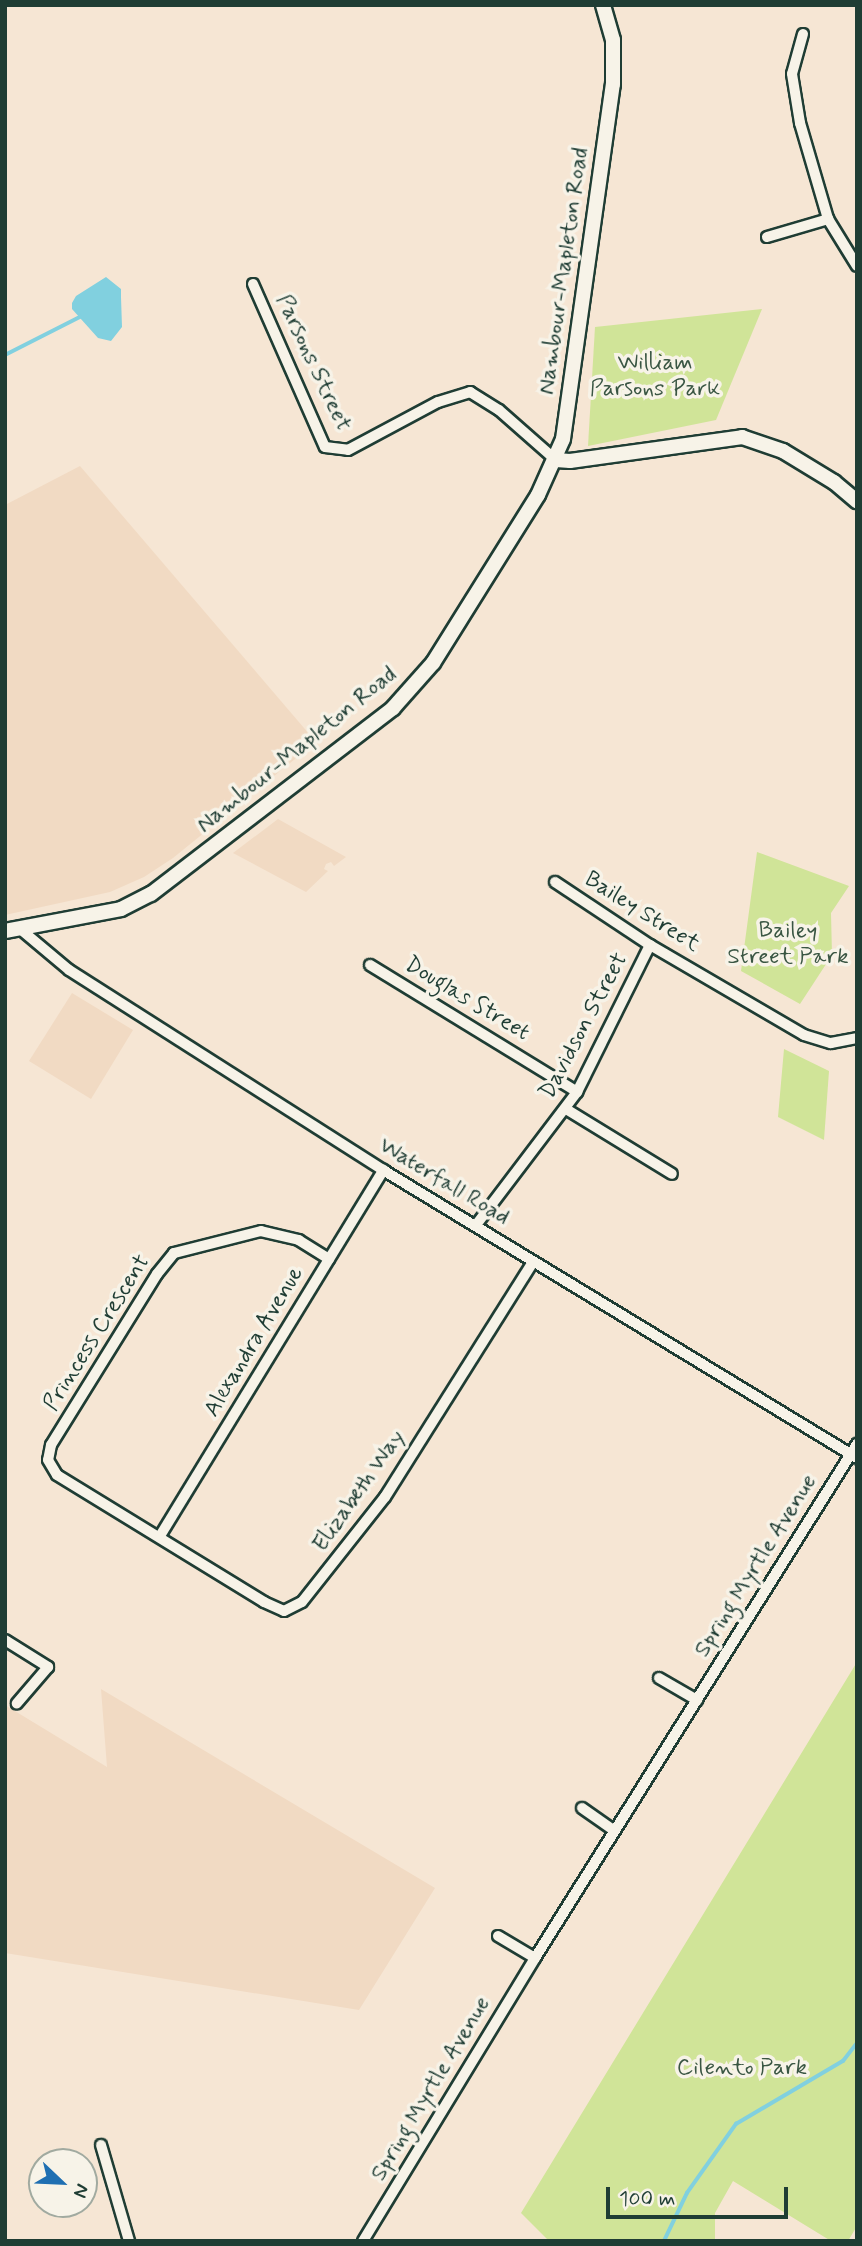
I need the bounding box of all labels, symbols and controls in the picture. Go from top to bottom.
street label: Nambour-Mapleton Road [533,146,595,396]
street label: Parsons Street [269,291,357,435]
park label: William Parsons Park [592,349,718,403]
street label: Nambour-Mapleton Road [192,661,402,839]
street label: Bailey Street [579,866,705,958]
park label: Bailey Street Park [729,917,847,971]
street label: Davidson Street [534,949,634,1103]
street label: Douglas Street [398,950,536,1048]
street label: Waterfall Road [374,1132,514,1232]
street label: Princess Crescent [38,1250,156,1416]
street label: Alexandra Avenue [197,1260,311,1424]
street label: Elizabeth Way [307,1425,411,1557]
street label: Spring Myrtle Avenue [687,1466,825,1666]
street label: Spring Myrtle Avenue [363,1989,499,2189]
park label: Cilento Park [678,2054,806,2082]
north arrow [28,2148,98,2218]
scale bar [610,2172,792,2216]
text: N [67,2180,95,2201]
text: 100 m [619,2185,675,2213]

